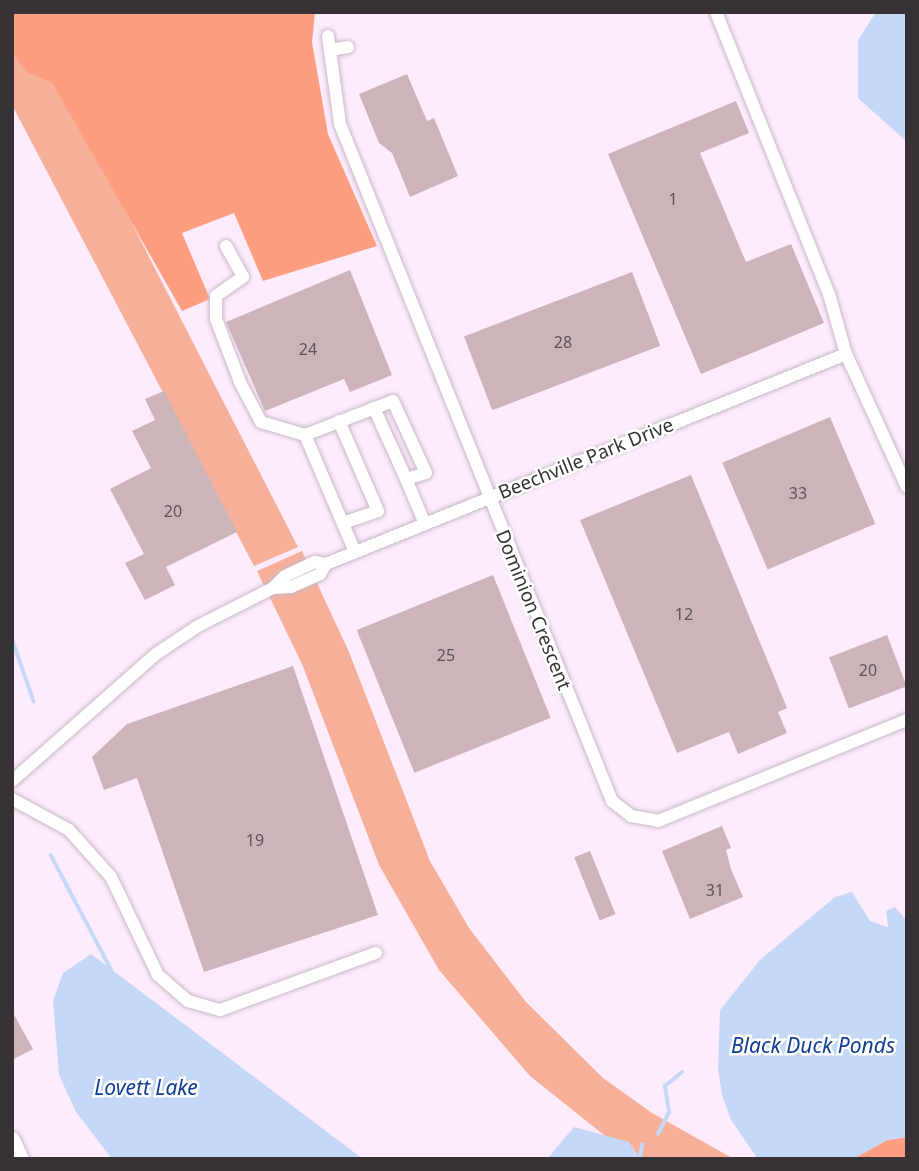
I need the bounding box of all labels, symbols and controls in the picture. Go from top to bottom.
house number: 1 [668,189,678,209]
house number: 28 [554,332,572,352]
house number: 24 [299,339,317,359]
street label: Beechville Park Drive [495,413,677,505]
house number: 33 [789,483,807,503]
house number: 20 [164,501,182,521]
street label: Dominion Crescent [490,527,576,693]
house number: 12 [675,604,693,624]
house number: 25 [437,645,455,665]
house number: 20 [859,660,877,680]
house number: 19 [246,830,264,850]
house number: 31 [706,880,724,900]
water label: Black Duck Ponds [731,1032,895,1058]
water label: Lovett Lake [94,1074,198,1100]

